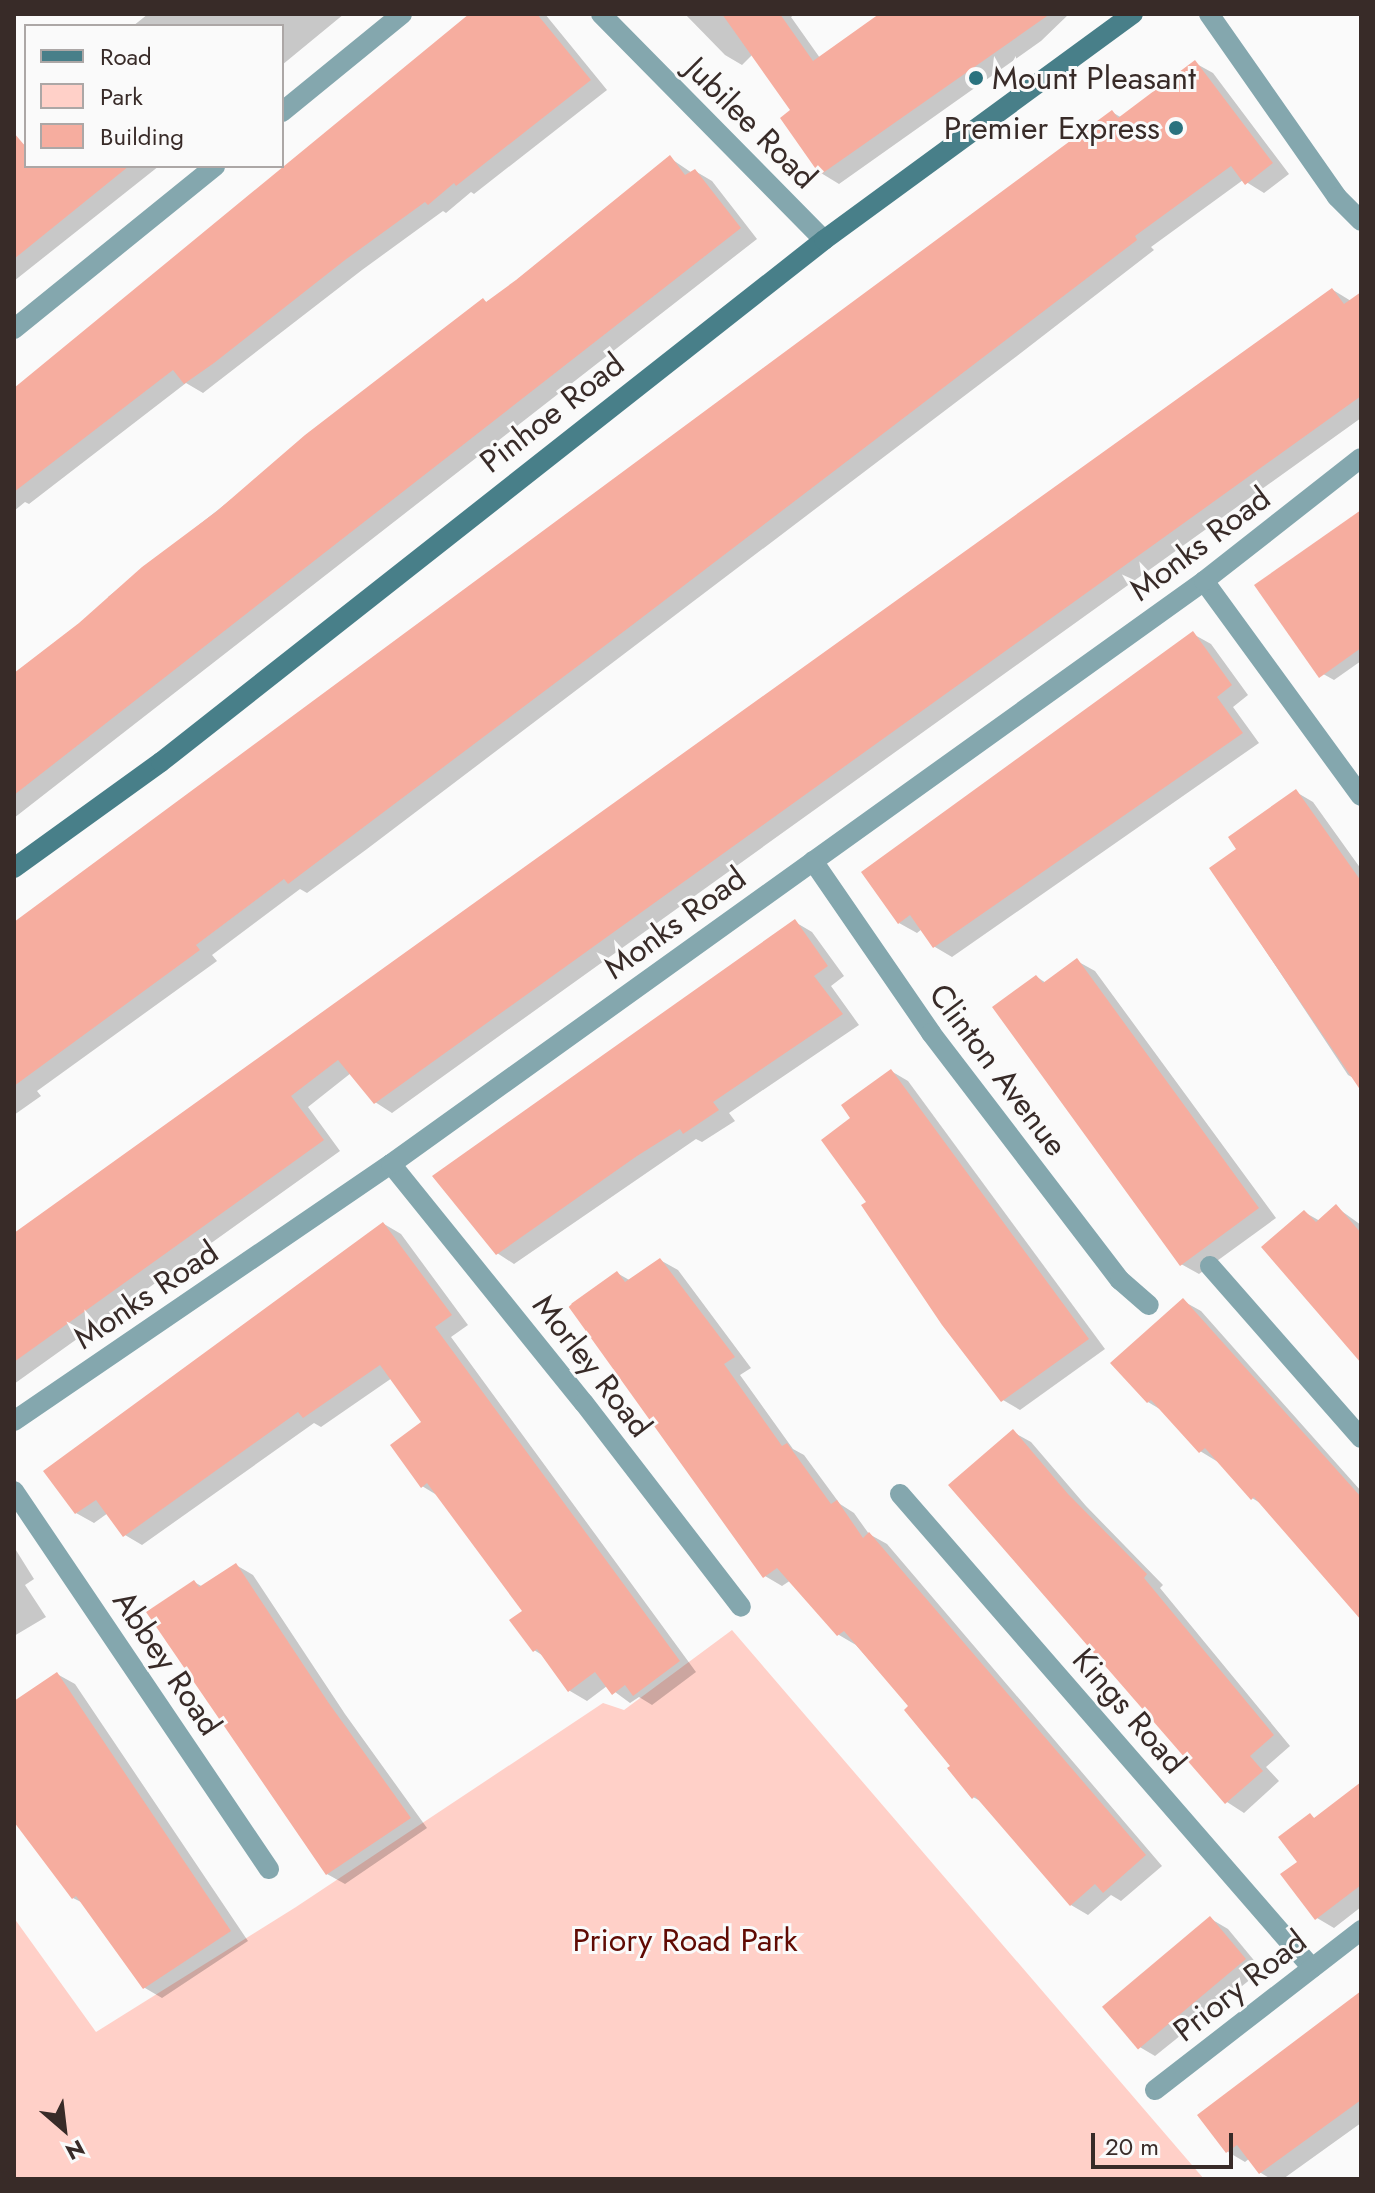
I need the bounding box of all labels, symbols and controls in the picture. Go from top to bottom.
legend [24,24,284,168]
text: Road [100,39,152,74]
street label: Jubilee Road [677,49,825,197]
place label: Mount Pleasant [992,59,1196,97]
marker: Mount Pleasant [967,69,985,87]
text: Park [100,79,143,114]
place label: Premier Express [944,109,1160,147]
text: Building [100,119,184,154]
marker: Premier Express [1167,119,1185,137]
street label: Pinhoe Road [472,345,632,481]
street label: Monks Road [1122,479,1278,609]
street label: Monks Road [597,859,753,987]
street label: Clinton Avenue [921,976,1075,1164]
street label: Monks Road [67,1233,225,1357]
street label: Morley Road [524,1287,660,1445]
street label: Abbey Road [105,1583,229,1743]
street label: Kings Road [1064,1641,1194,1781]
park label: Priory Road Park [573,1921,797,1959]
street label: Priory Road [1166,1922,1314,2050]
north arrow [24,2089,104,2169]
scale bar [1095,2117,1237,2167]
text: 20 m [1105,2129,1159,2164]
text: N [60,2132,90,2168]

